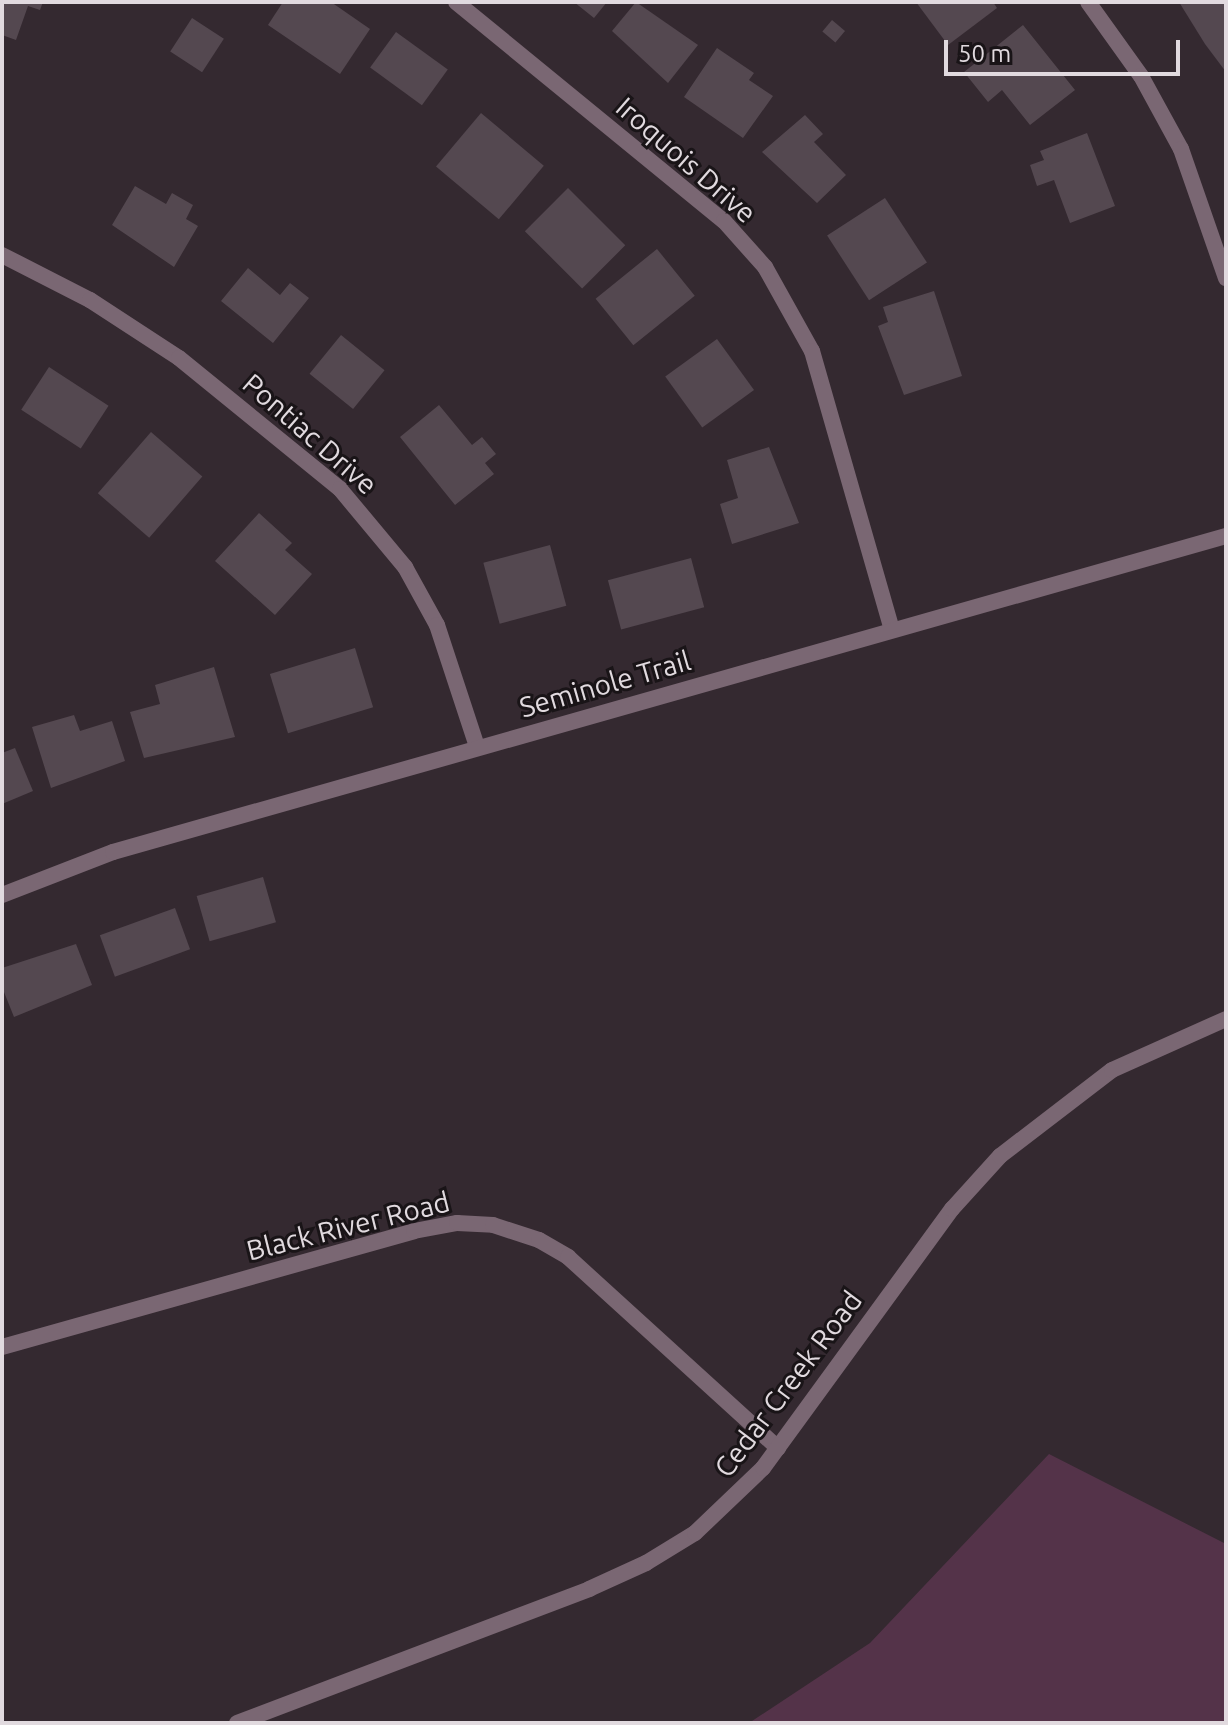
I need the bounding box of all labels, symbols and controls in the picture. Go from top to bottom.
scale bar [948,24,1184,74]
text: 50 m [958,40,1011,67]
street label: Iroquois Drive [609,90,763,230]
street label: Pontiac Drive [236,367,384,501]
street label: Seminole Trail [516,644,694,724]
street label: Black River Road [243,1185,453,1267]
street label: Cedar Creek Road [707,1284,869,1484]

